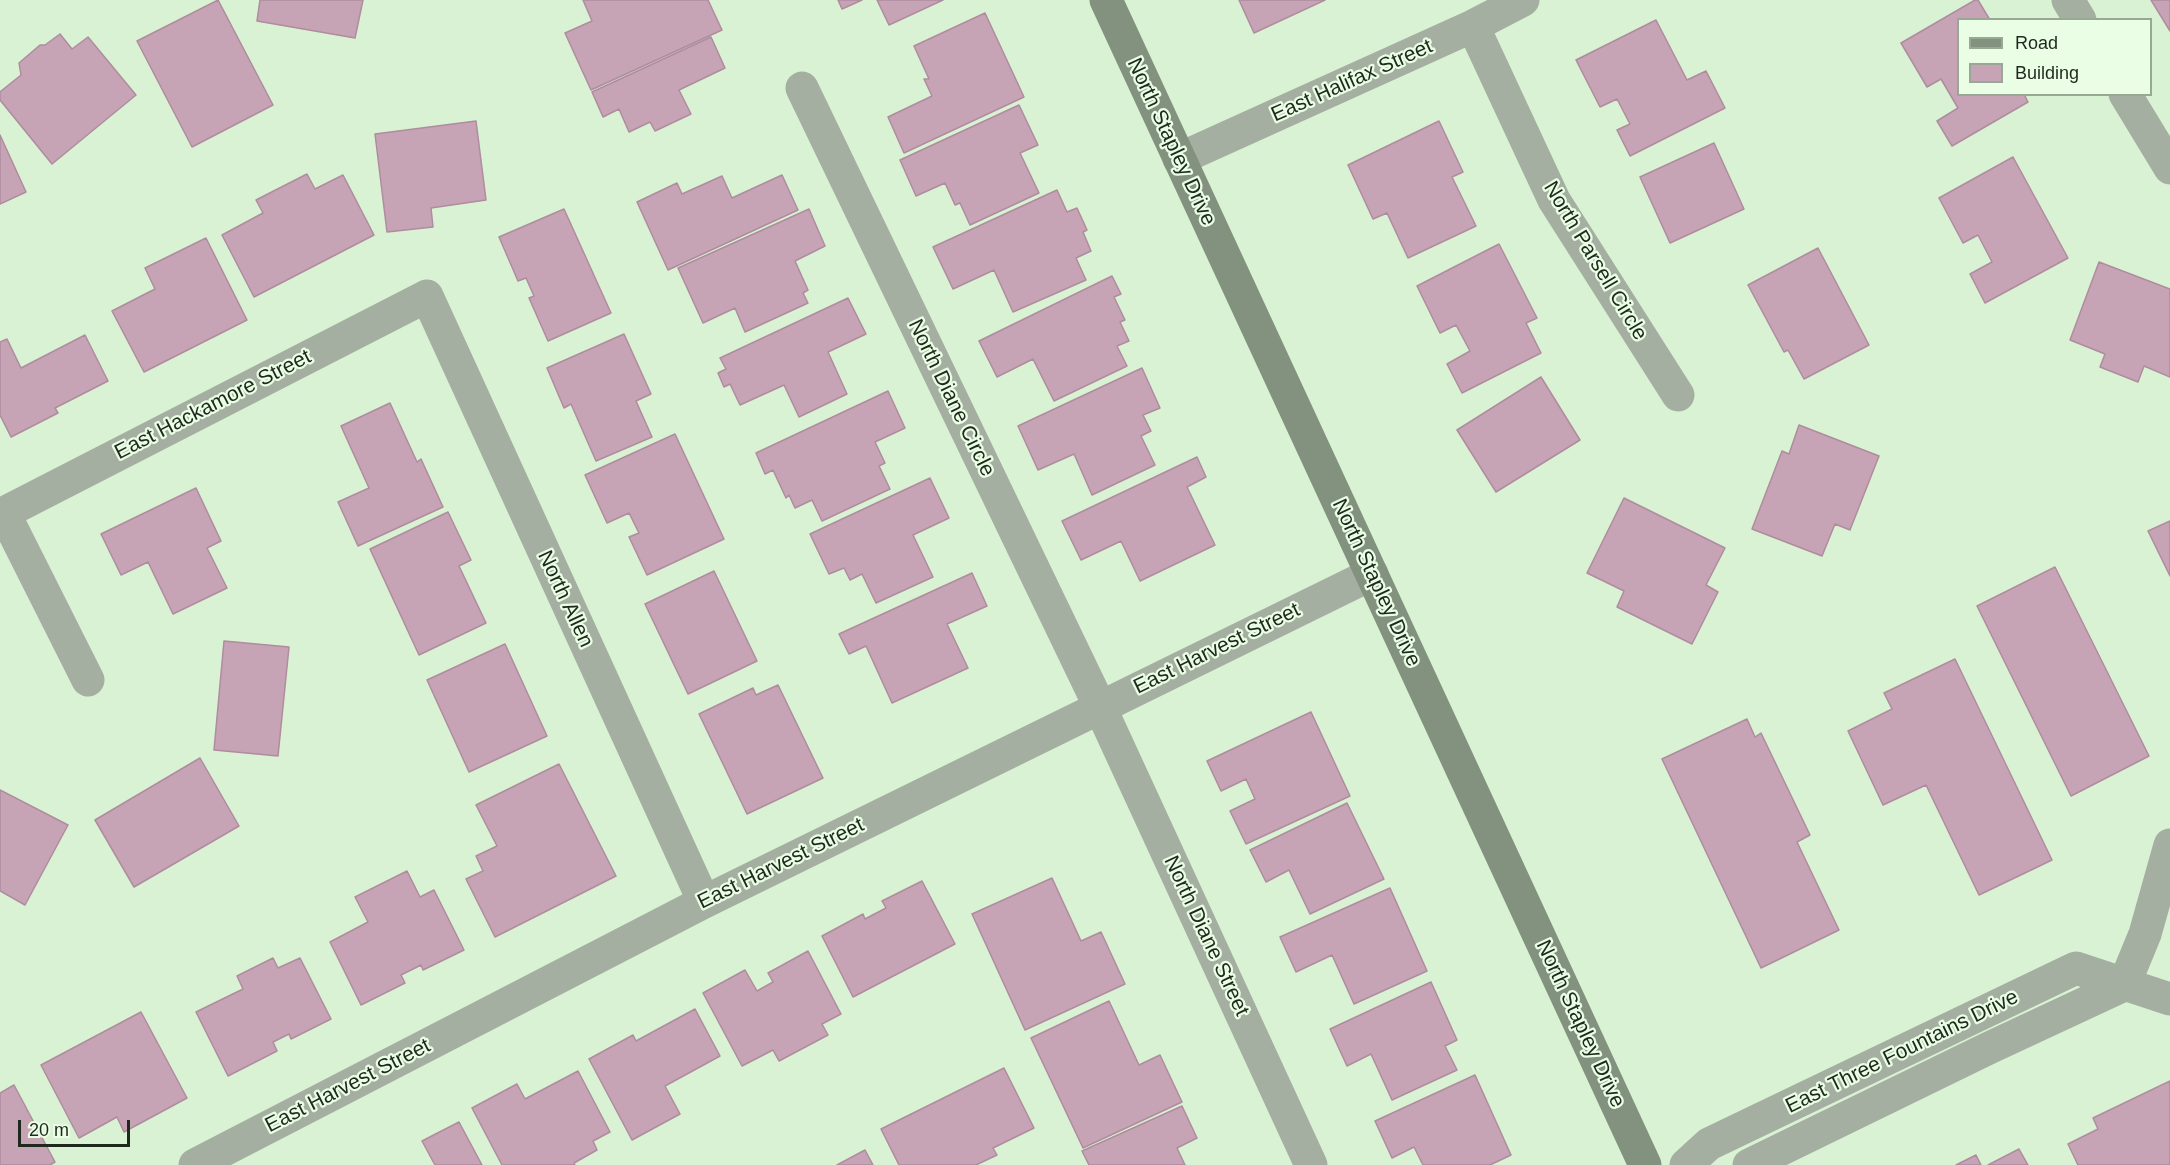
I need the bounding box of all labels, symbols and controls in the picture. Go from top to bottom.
legend [1957,18,2152,96]
text: Road [2015,33,2058,53]
street label: East Halifax Street [1267,34,1437,128]
street label: North Stapley Drive [1121,54,1221,230]
text: Building [2015,63,2079,83]
street label: North Parsell Circle [1538,177,1652,345]
street label: North Diane Circle [902,315,1000,481]
street label: East Hackamore Street [111,344,315,466]
street label: North Stapley Drive [1326,495,1426,671]
street label: North Allen [532,547,598,651]
street label: East Harvest Street [1130,598,1304,700]
street label: East Harvest Street [694,813,868,915]
street label: North Diane Street [1158,852,1254,1020]
street label: North Stapley Drive [1530,936,1630,1112]
street label: East Three Fountains Drive [1782,985,2022,1119]
street label: East Harvest Street [261,1033,435,1139]
scale bar [21,1108,134,1146]
text: 20 m [29,1120,69,1140]

